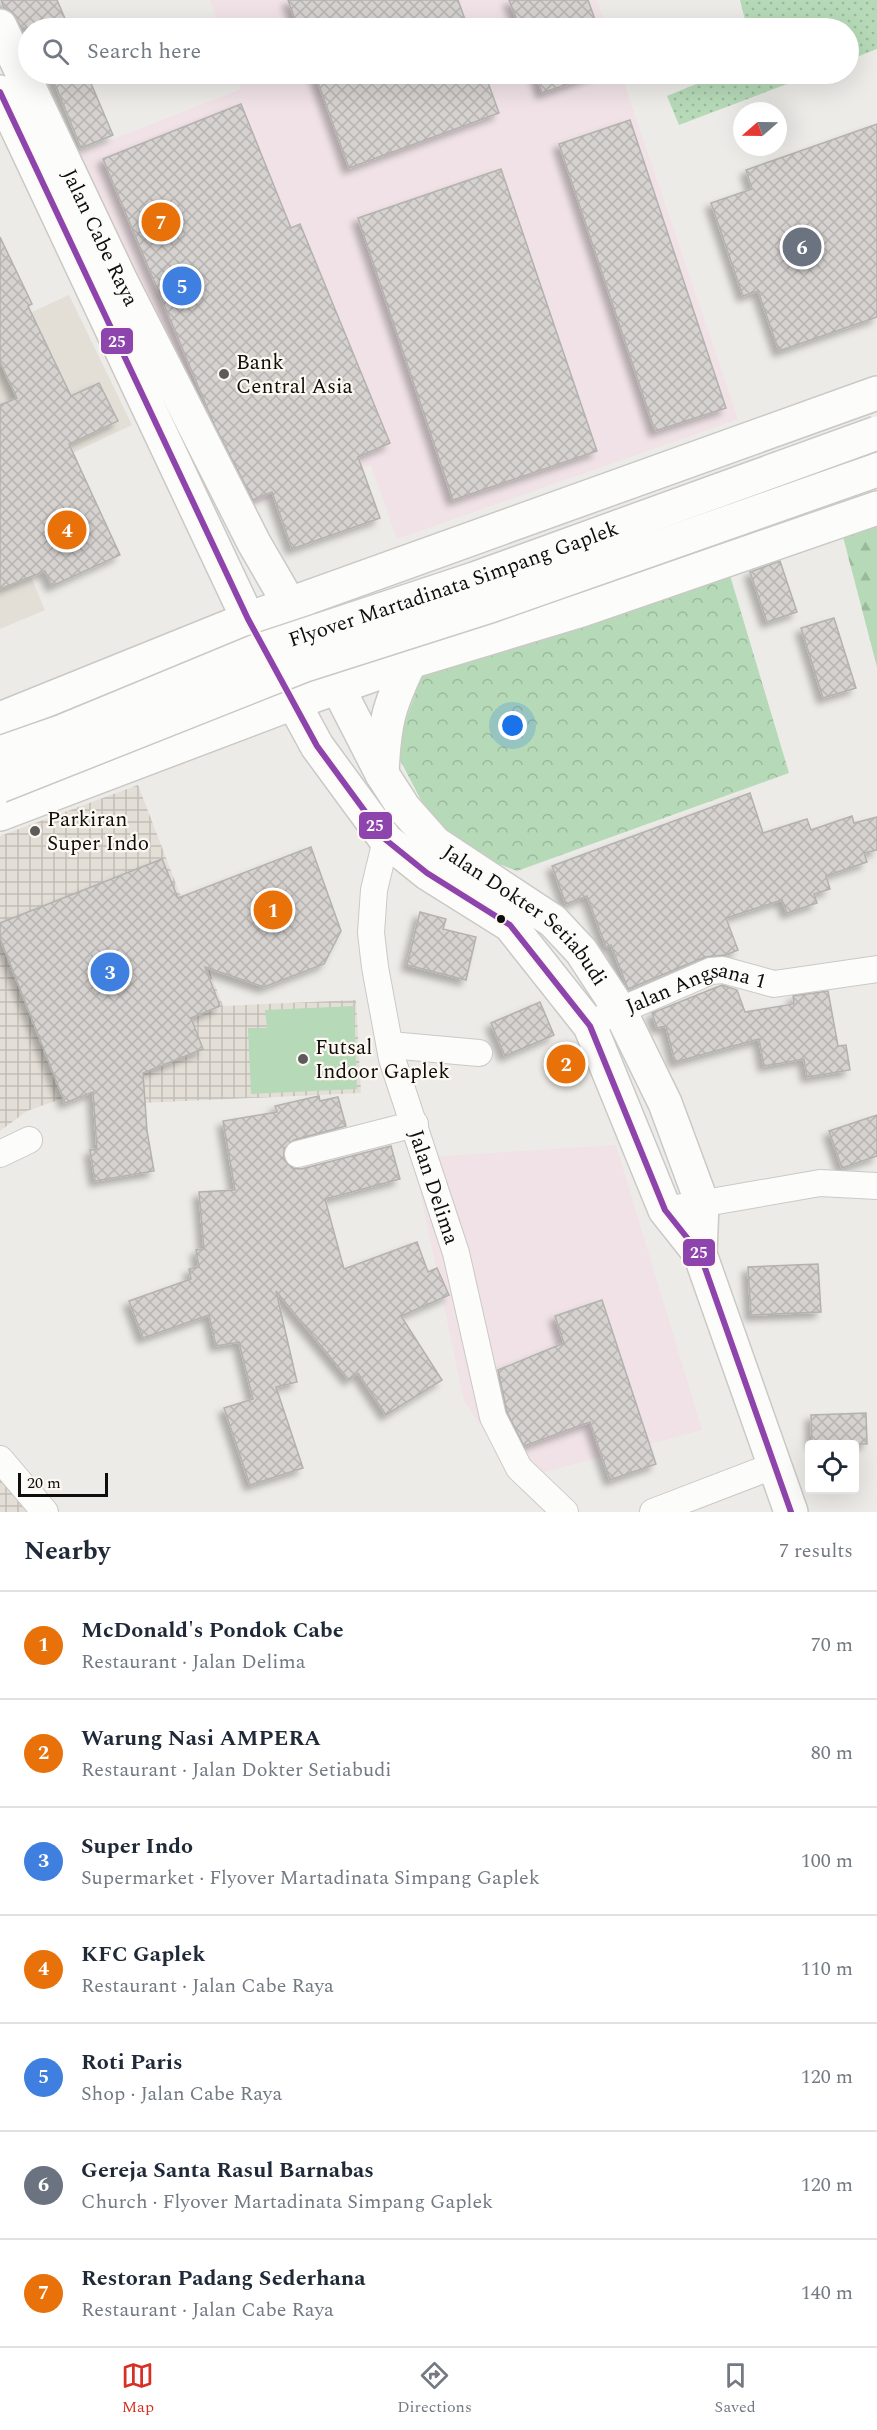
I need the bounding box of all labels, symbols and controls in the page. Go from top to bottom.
search box [18,18,859,84]
icon: search [39,35,72,68]
text: Search here [87,35,201,68]
north arrow [733,102,787,156]
street label: Jalan Cabe Raya [53,164,147,313]
pin: 7 [142,200,180,244]
pin: 6 [782,224,822,270]
pin: 5 [162,264,201,308]
line badge: 25 [100,327,134,355]
text: 25 [108,330,126,354]
place label: Bank Central Asia [236,347,354,403]
marker: Bank Central Asia [217,367,231,381]
pin: 4 [48,508,86,552]
street label: Flyover Martadinata Simpang Gaplek [284,513,623,657]
your location [498,711,527,740]
place label: Parkiran Super Indo [47,804,149,860]
line badge: 25 [358,811,393,840]
text: 25 [366,814,384,838]
marker: Parkiran Super Indo [28,824,42,838]
street label: Jalan Dokter Setiabudi [435,837,615,993]
pin: 1 [254,888,292,932]
unlabelled marker [495,913,507,925]
pin: 3 [90,950,130,994]
street label: Jalan Angsana 1 [621,954,770,1023]
place label: Futsal Indoor Gaplek [315,1032,450,1088]
pin: 2 [546,1042,586,1086]
marker: Futsal Indoor Gaplek [296,1052,310,1066]
street label: Jalan Delima [399,1126,467,1249]
line badge: 25 [682,1238,716,1267]
text: 25 [690,1241,708,1265]
map controls [805,1440,859,1494]
button: locate [805,1440,859,1494]
scale bar [18,1470,108,1498]
text: 20 m [27,1471,61,1495]
text: Nearby [24,1531,110,1571]
text: 7 results [779,1536,853,1566]
text: McDonald's Pondok Cabe [81,1614,344,1647]
text: 1 [38,1630,49,1660]
text: 70 m [811,1630,853,1660]
text: Restaurant · Jalan Delima [81,1647,305,1677]
text: Warung Nasi AMPERA [81,1722,321,1755]
text: 2 [38,1738,49,1768]
text: 80 m [811,1738,853,1768]
text: Restaurant · Jalan Dokter Setiabudi [81,1755,392,1785]
text: Super Indo [81,1830,193,1863]
text: 3 [38,1846,49,1876]
text: 100 m [801,1846,853,1876]
text: Supermarket · Flyover Martadinata Simpang Gaplek [81,1863,540,1893]
text: KFC Gaplek [81,1938,205,1971]
text: 4 [38,1954,49,1984]
text: 110 m [801,1954,853,1984]
text: Restaurant · Jalan Cabe Raya [81,1971,334,2001]
text: Roti Paris [81,2046,183,2079]
text: 5 [38,2062,49,2092]
text: 120 m [801,2062,853,2092]
text: Shop · Jalan Cabe Raya [81,2079,282,2109]
text: Gereja Santa Rasul Barnabas [81,2154,374,2187]
text: 6 [38,2170,49,2200]
text: 120 m [801,2170,853,2200]
text: Church · Flyover Martadinata Simpang Gaplek [81,2187,493,2217]
text: Restoran Padang Sederhana [81,2262,366,2295]
text: 7 [38,2278,49,2308]
text: 140 m [801,2278,853,2308]
text: Restaurant · Jalan Cabe Raya [81,2295,334,2325]
tab: Map [121,2359,154,2419]
tab: Directions [397,2359,472,2419]
tab: Saved [715,2359,756,2419]

